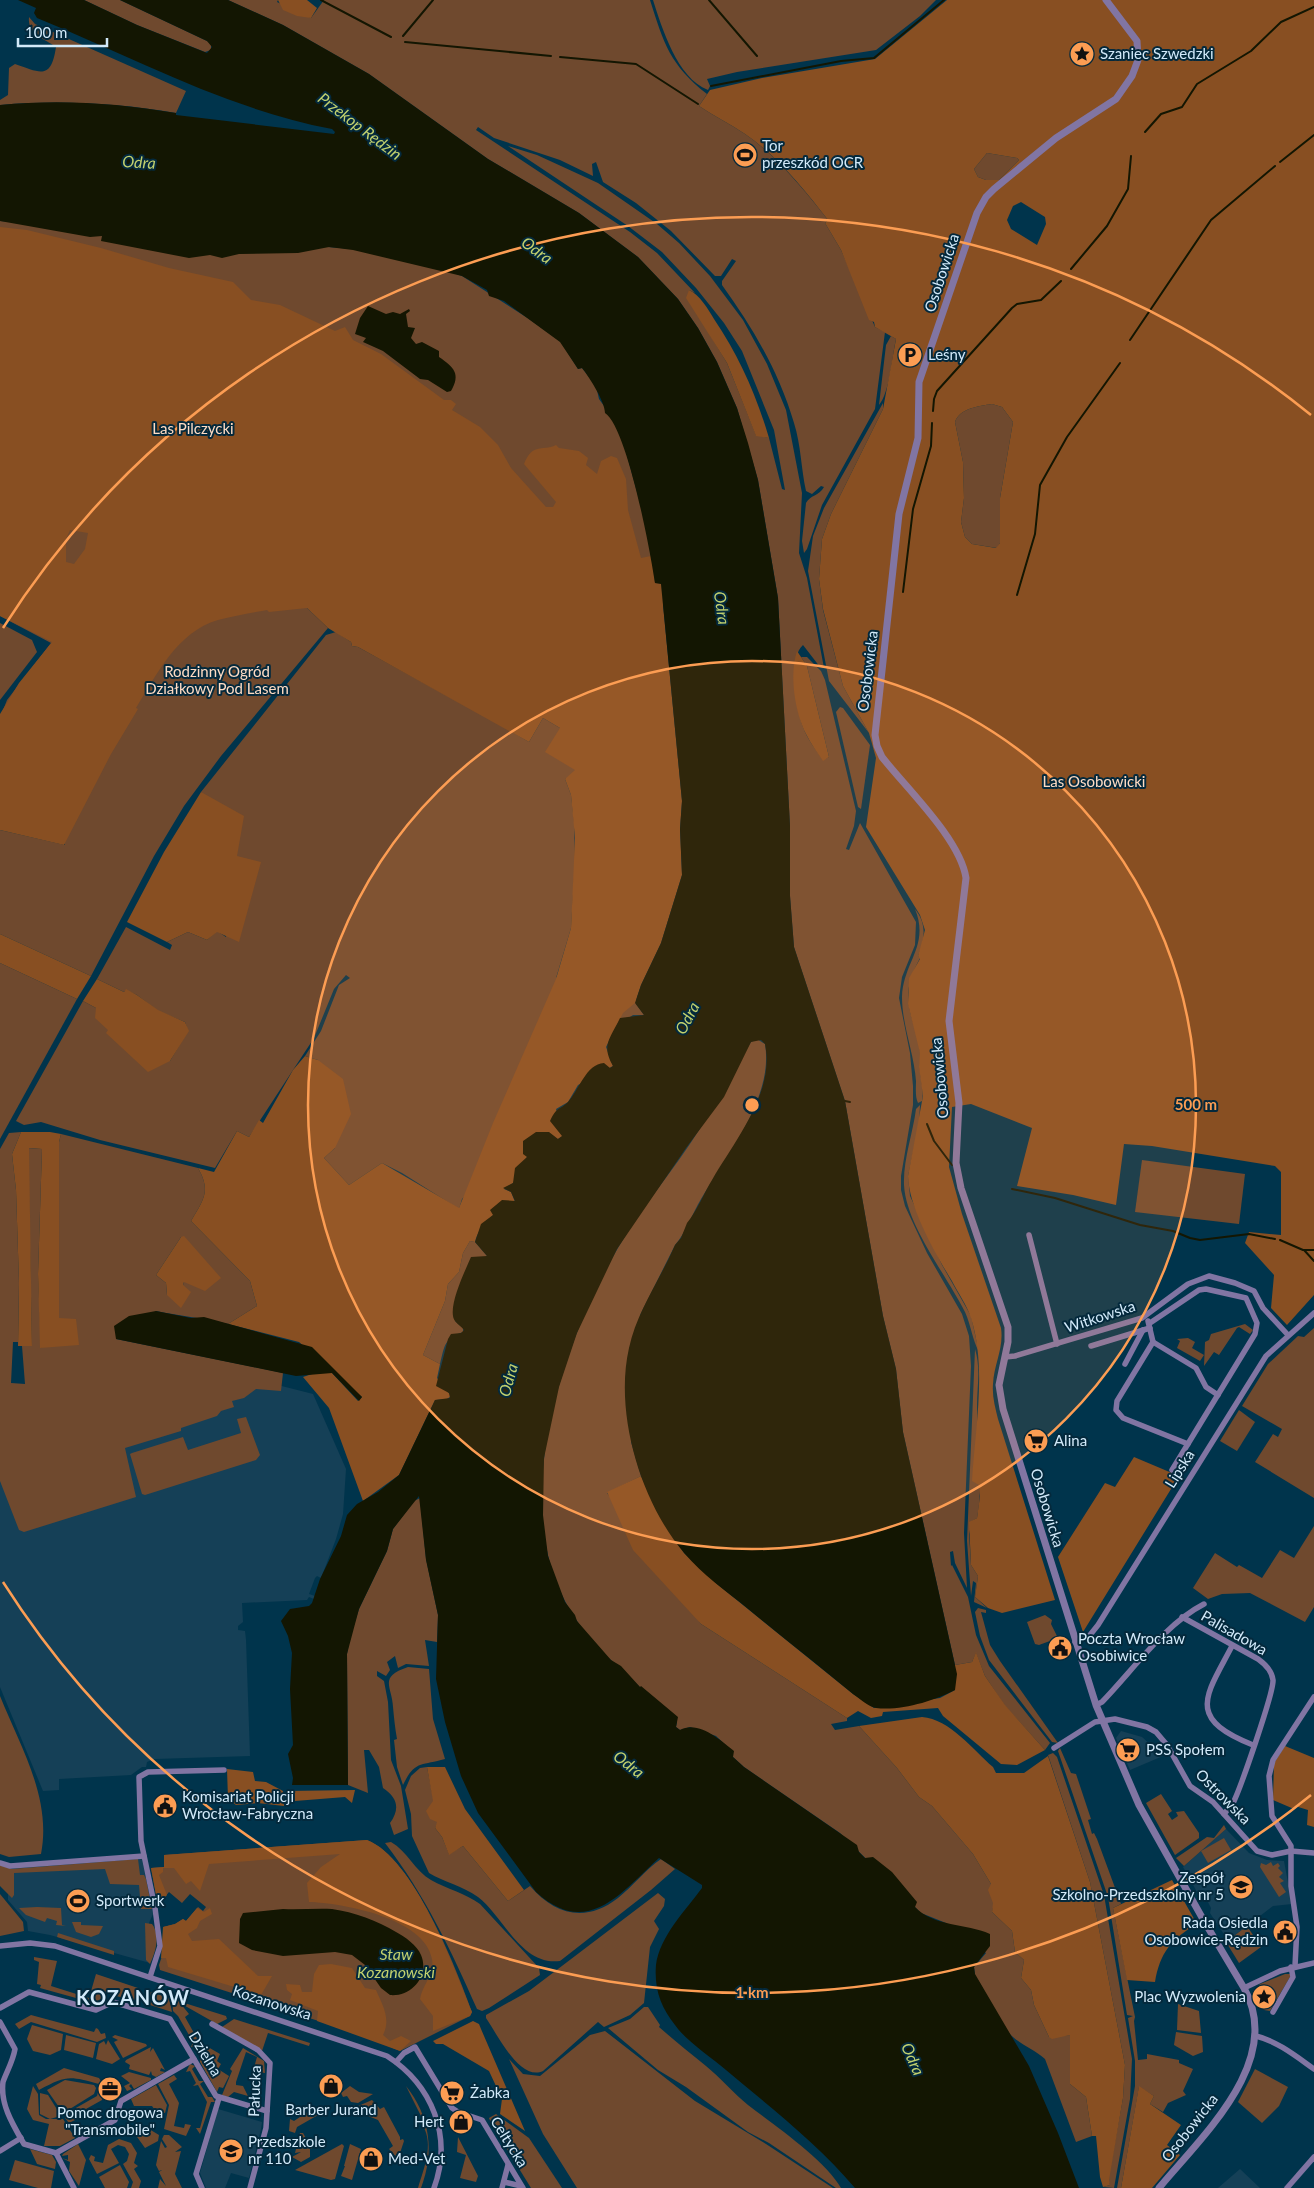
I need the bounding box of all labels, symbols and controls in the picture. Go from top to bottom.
scale bar [18,15,106,47]
text: 100 m [25,23,67,41]
place icon: Szaniec Szwedzki [1069,41,1095,67]
place label: Szaniec Szwedzki [1100,44,1214,62]
water label: Przekop Rędzin [315,88,406,163]
place label: Tor przeszkód OCR [762,136,864,171]
sports icon: Tor przeszkód OCR [732,142,758,168]
water label: Odra [122,151,156,172]
street label: Osobowicka [920,231,962,314]
water label: Odra [518,232,556,267]
parking icon: Leśny [897,342,923,368]
place label: Leśny [928,345,966,363]
park label: Las Pilczycki [152,419,234,437]
water label: Odra [711,590,734,626]
street label: Osobowicka [853,629,881,712]
park label: Rodzinny Ogród Działkowy Pod Lasem [145,662,289,697]
park label: Las Osobowicki [1043,772,1145,790]
water label: Odra [670,998,703,1037]
street label: Osobowicka [926,1037,952,1119]
text: 500 m [1175,1095,1217,1113]
centre of rings [743,1096,761,1114]
street label: Witkowska [1062,1296,1137,1336]
water label: Odra [494,1361,521,1399]
supermarket icon: Alina [1023,1428,1049,1454]
place label: Alina [1054,1431,1087,1449]
street label: Lipska [1161,1446,1198,1491]
street label: Osobowicka [1027,1466,1068,1549]
street label: Palisadowa [1198,1606,1271,1658]
place label: Poczta Wrocław Osobiwice [1078,1629,1185,1664]
public building icon: Poczta Wrocław Osobiwice [1047,1635,1073,1661]
supermarket icon: PSS Społem [1115,1737,1141,1763]
place label: PSS Społem [1146,1740,1225,1758]
water label: Odra [610,1746,648,1781]
street label: Ostrowska [1192,1765,1255,1828]
place label: Komisariat Policji Wrocław-Fabryczna [182,1787,313,1822]
public building icon: Komisariat Policji Wrocław-Fabryczna [152,1793,178,1819]
place label: Zespół Szkolno-Przedszkolny nr 5 [1052,1868,1224,1903]
school or university icon: Zespół Szkolno-Przedszkolny nr 5 [1228,1874,1254,1900]
sports icon: Sportwerk [65,1888,91,1914]
place label: Sportwerk [96,1891,165,1909]
place label: Rada Osiedla Osobowice-Rędzin [1144,1913,1268,1948]
public building icon: Rada Osiedla Osobowice-Rędzin [1272,1919,1298,1945]
water label: Staw Kozanowski [357,1944,435,1981]
street label: Kozanowska [231,1981,314,2023]
text: 1 km [736,1983,768,2001]
place icon: Plac Wyzwolenia [1251,1984,1277,2010]
district label: KOZANÓW [76,1985,190,2009]
place label: Plac Wyzwolenia [1134,1987,1246,2005]
street label: Dzielna [186,2028,226,2079]
water label: Odra [898,2040,929,2078]
street label: Pałucka [244,2065,264,2117]
shop icon: Barber Jurand [318,2073,344,2099]
office icon: Pomoc drogowa "Transmobile" [97,2076,123,2102]
supermarket icon: Żabka [439,2080,465,2106]
place label: Żabka [470,2083,510,2101]
street label: Osobowicka [1157,2090,1221,2165]
place label: Barber Jurand [285,2100,377,2118]
place label: Pomoc drogowa "Transmobile" [57,2103,163,2138]
shop icon: Hert [448,2109,474,2135]
place label: Hert [414,2112,445,2130]
street label: Celtycka [487,2113,532,2170]
place label: Przedszkole nr 110 [248,2132,326,2167]
school or university icon: Przedszkole nr 110 [218,2138,244,2164]
shop icon: Med-Vet [358,2146,384,2172]
place label: Med-Vet [388,2149,446,2167]

